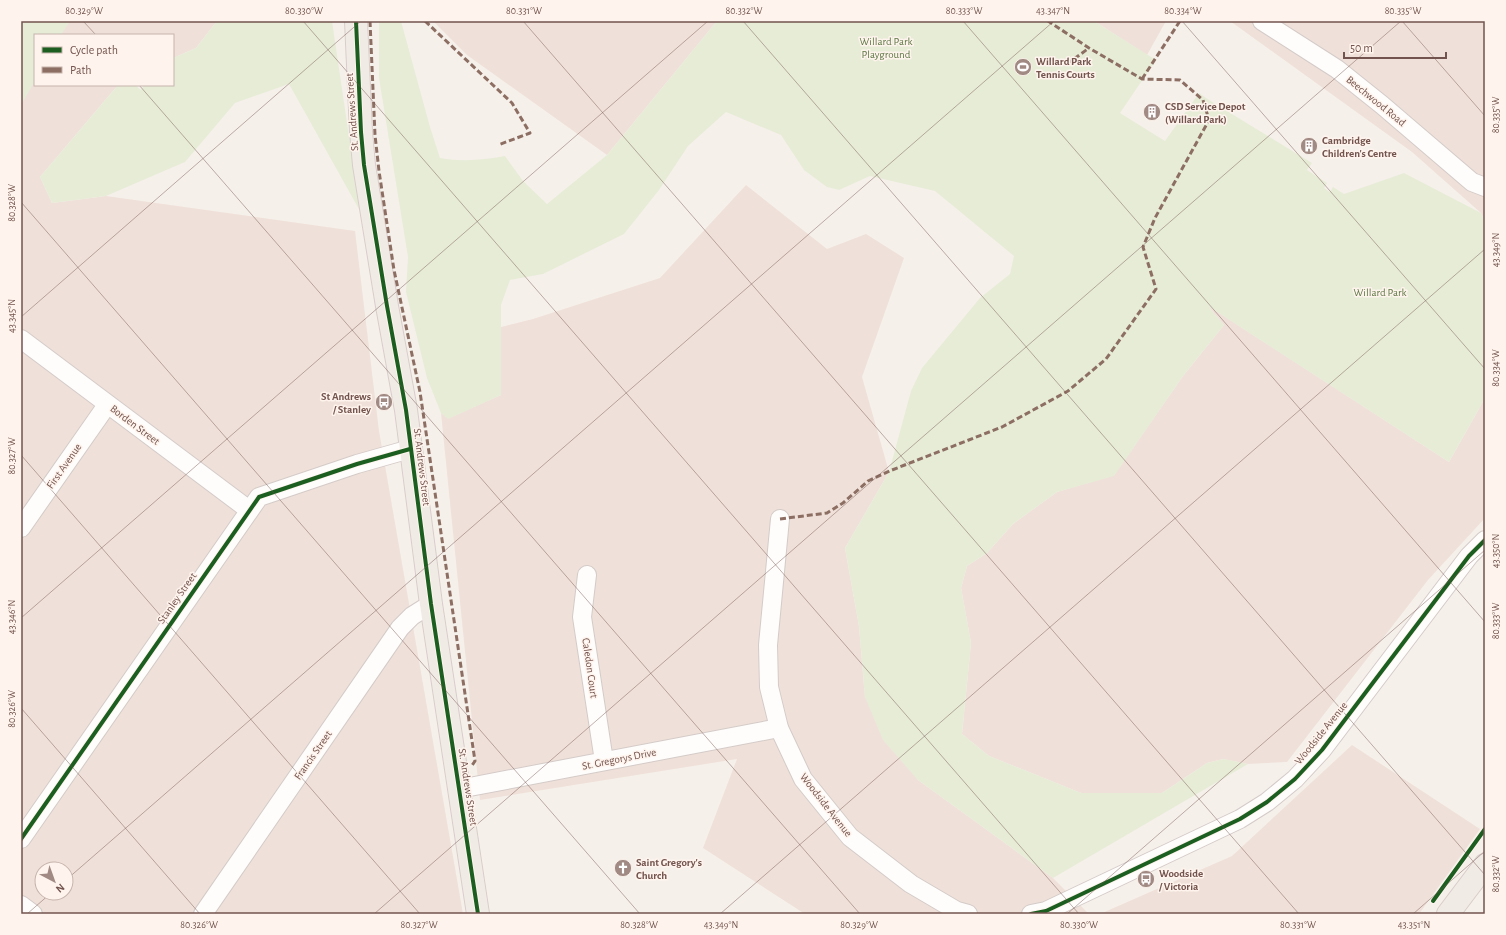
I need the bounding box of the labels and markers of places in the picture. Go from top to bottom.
place label: Willard Park Tennis Courts [1036,56,1095,80]
sports icon: Willard Park Tennis Courts [1013,57,1033,77]
place label: CSD Service Depot (Willard Park) [1165,101,1246,125]
building icon: CSD Service Depot (Willard Park) [1142,102,1162,122]
place label: Cambridge Children's Centre [1322,135,1397,159]
building icon: Cambridge Children's Centre [1299,136,1319,156]
place label: St Andrews / Stanley [321,391,371,415]
bus stop icon: St Andrews / Stanley [374,392,394,412]
place label: Saint Gregory's Church [636,857,702,881]
church icon: Saint Gregory's Church [613,858,633,878]
place label: Woodside / Victoria [1158,868,1203,892]
bus stop icon: Woodside / Victoria [1136,869,1156,889]

